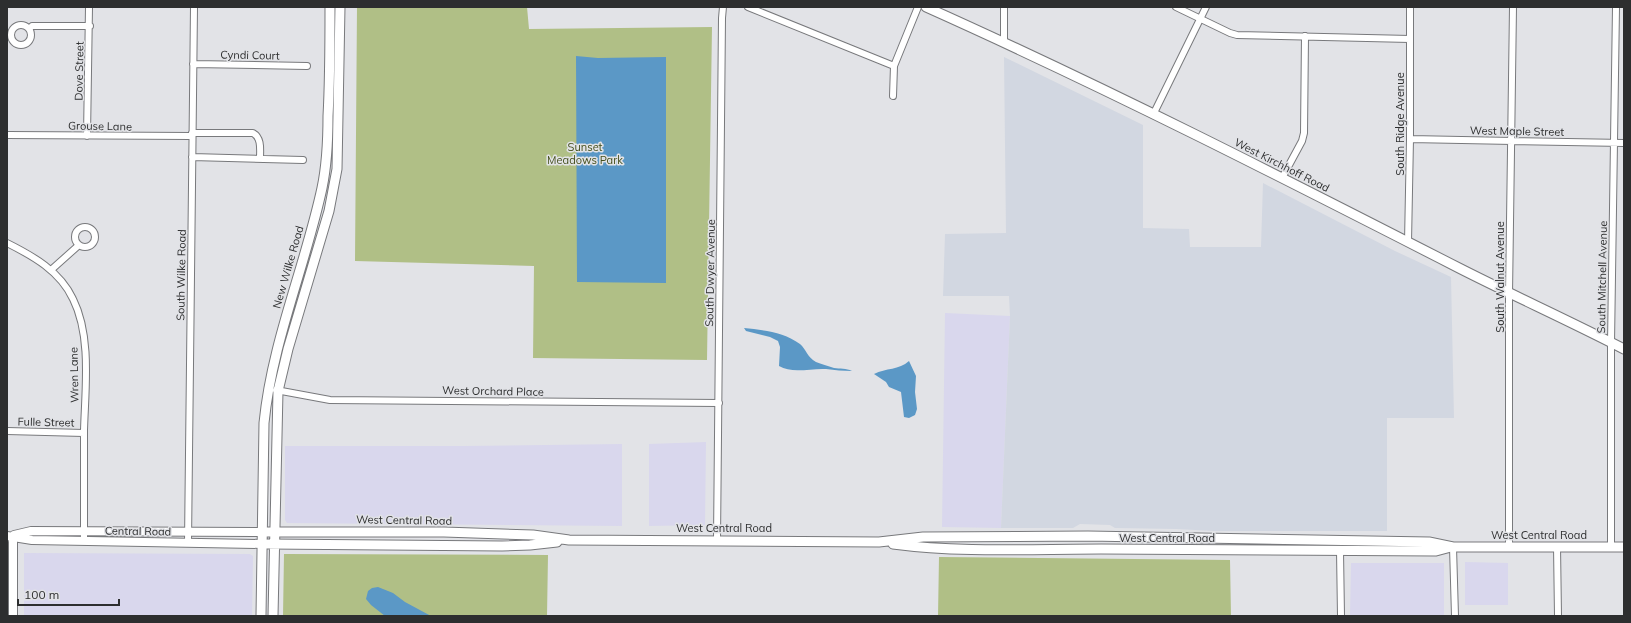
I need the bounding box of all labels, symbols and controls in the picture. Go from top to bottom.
street label: Dove Street [71,41,87,101]
street label: Cyndi Court [220,47,280,63]
street label: South Ridge Avenue [1393,72,1407,176]
street label: Grouse Lane [68,118,132,134]
street label: West Maple Street [1470,123,1564,139]
street label: West Kirchhoff Road [1232,135,1332,195]
park label: Sunset Meadows Park [547,140,623,167]
street label: South Dwyer Avenue [702,219,718,327]
street label: South Mitchell Avenue [1594,220,1610,334]
street label: South Walnut Avenue [1493,221,1507,333]
street label: New Wilke Road [270,224,306,310]
street label: South Wilke Road [173,229,189,321]
street label: Wren Lane [67,347,81,403]
street label: West Orchard Place [442,383,544,399]
street label: Fulle Street [17,415,75,429]
street label: West Central Road [356,512,452,528]
street label: West Central Road [676,521,772,535]
street label: Central Road [105,523,171,539]
street label: West Central Road [1491,528,1587,542]
street label: West Central Road [1119,531,1215,545]
scale bar [18,581,119,607]
text: 100 m [24,587,59,602]

